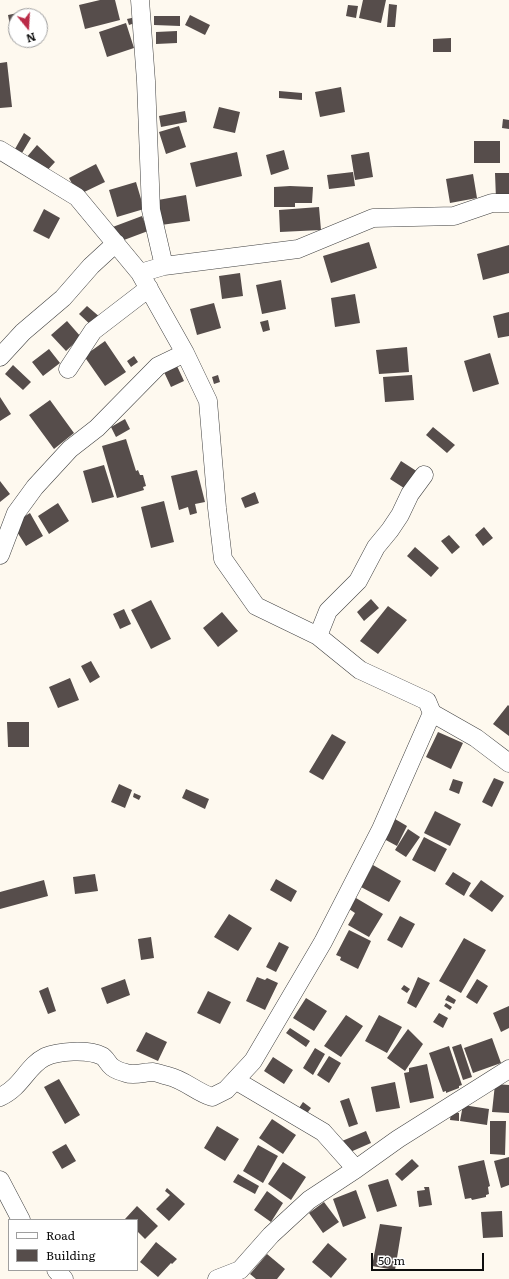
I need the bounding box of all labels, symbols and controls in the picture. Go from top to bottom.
north arrow [8,8,48,48]
text: N [25,29,38,47]
legend [8,1219,138,1271]
text: Road [46,1226,75,1244]
scale bar [373,1245,486,1271]
text: Building [46,1246,95,1264]
text: 50 m [378,1251,405,1269]

